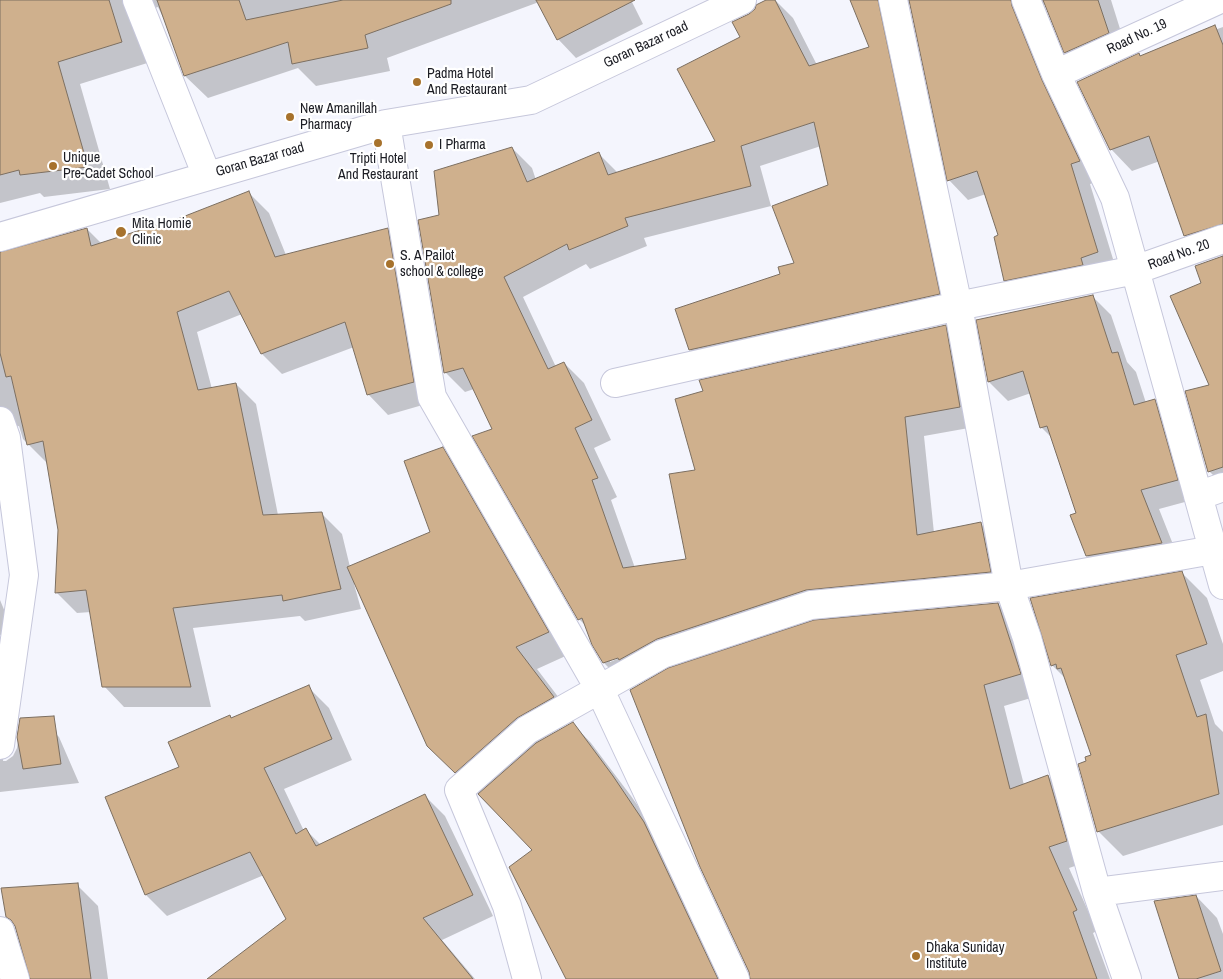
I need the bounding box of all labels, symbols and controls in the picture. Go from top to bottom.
street label: Road No. 19 [1104,16,1170,58]
street label: Goran Bazar road [601,18,691,72]
place label: Padma Hotel And Restaurant [427,66,507,98]
marker: Padma Hotel And Restaurant [411,76,423,88]
place label: New Amanillah Pharmacy [300,101,377,134]
marker: New Amanillah Pharmacy [284,111,296,123]
marker: Tripti Hotel And Restaurant [372,137,384,149]
place label: I Pharma [439,137,486,153]
street label: Goran Bazar road [214,139,306,181]
marker: I Pharma [423,139,435,151]
place label: Unique Pre-Cadet School [63,150,154,182]
place label: Tripti Hotel And Restaurant [338,151,418,184]
marker: Unique Pre-Cadet School [47,160,59,172]
place label: Mita Homie Clinic [132,216,191,248]
marker: Mita Homie Clinic [114,225,128,239]
street label: Road No. 20 [1146,236,1212,274]
place label: S. A Pailot school & college [400,248,484,280]
marker: S. A Pailot school & college [384,258,396,270]
place label: Dhaka Suniday Institute [926,940,1004,972]
marker: Dhaka Suniday Institute [910,950,922,962]

